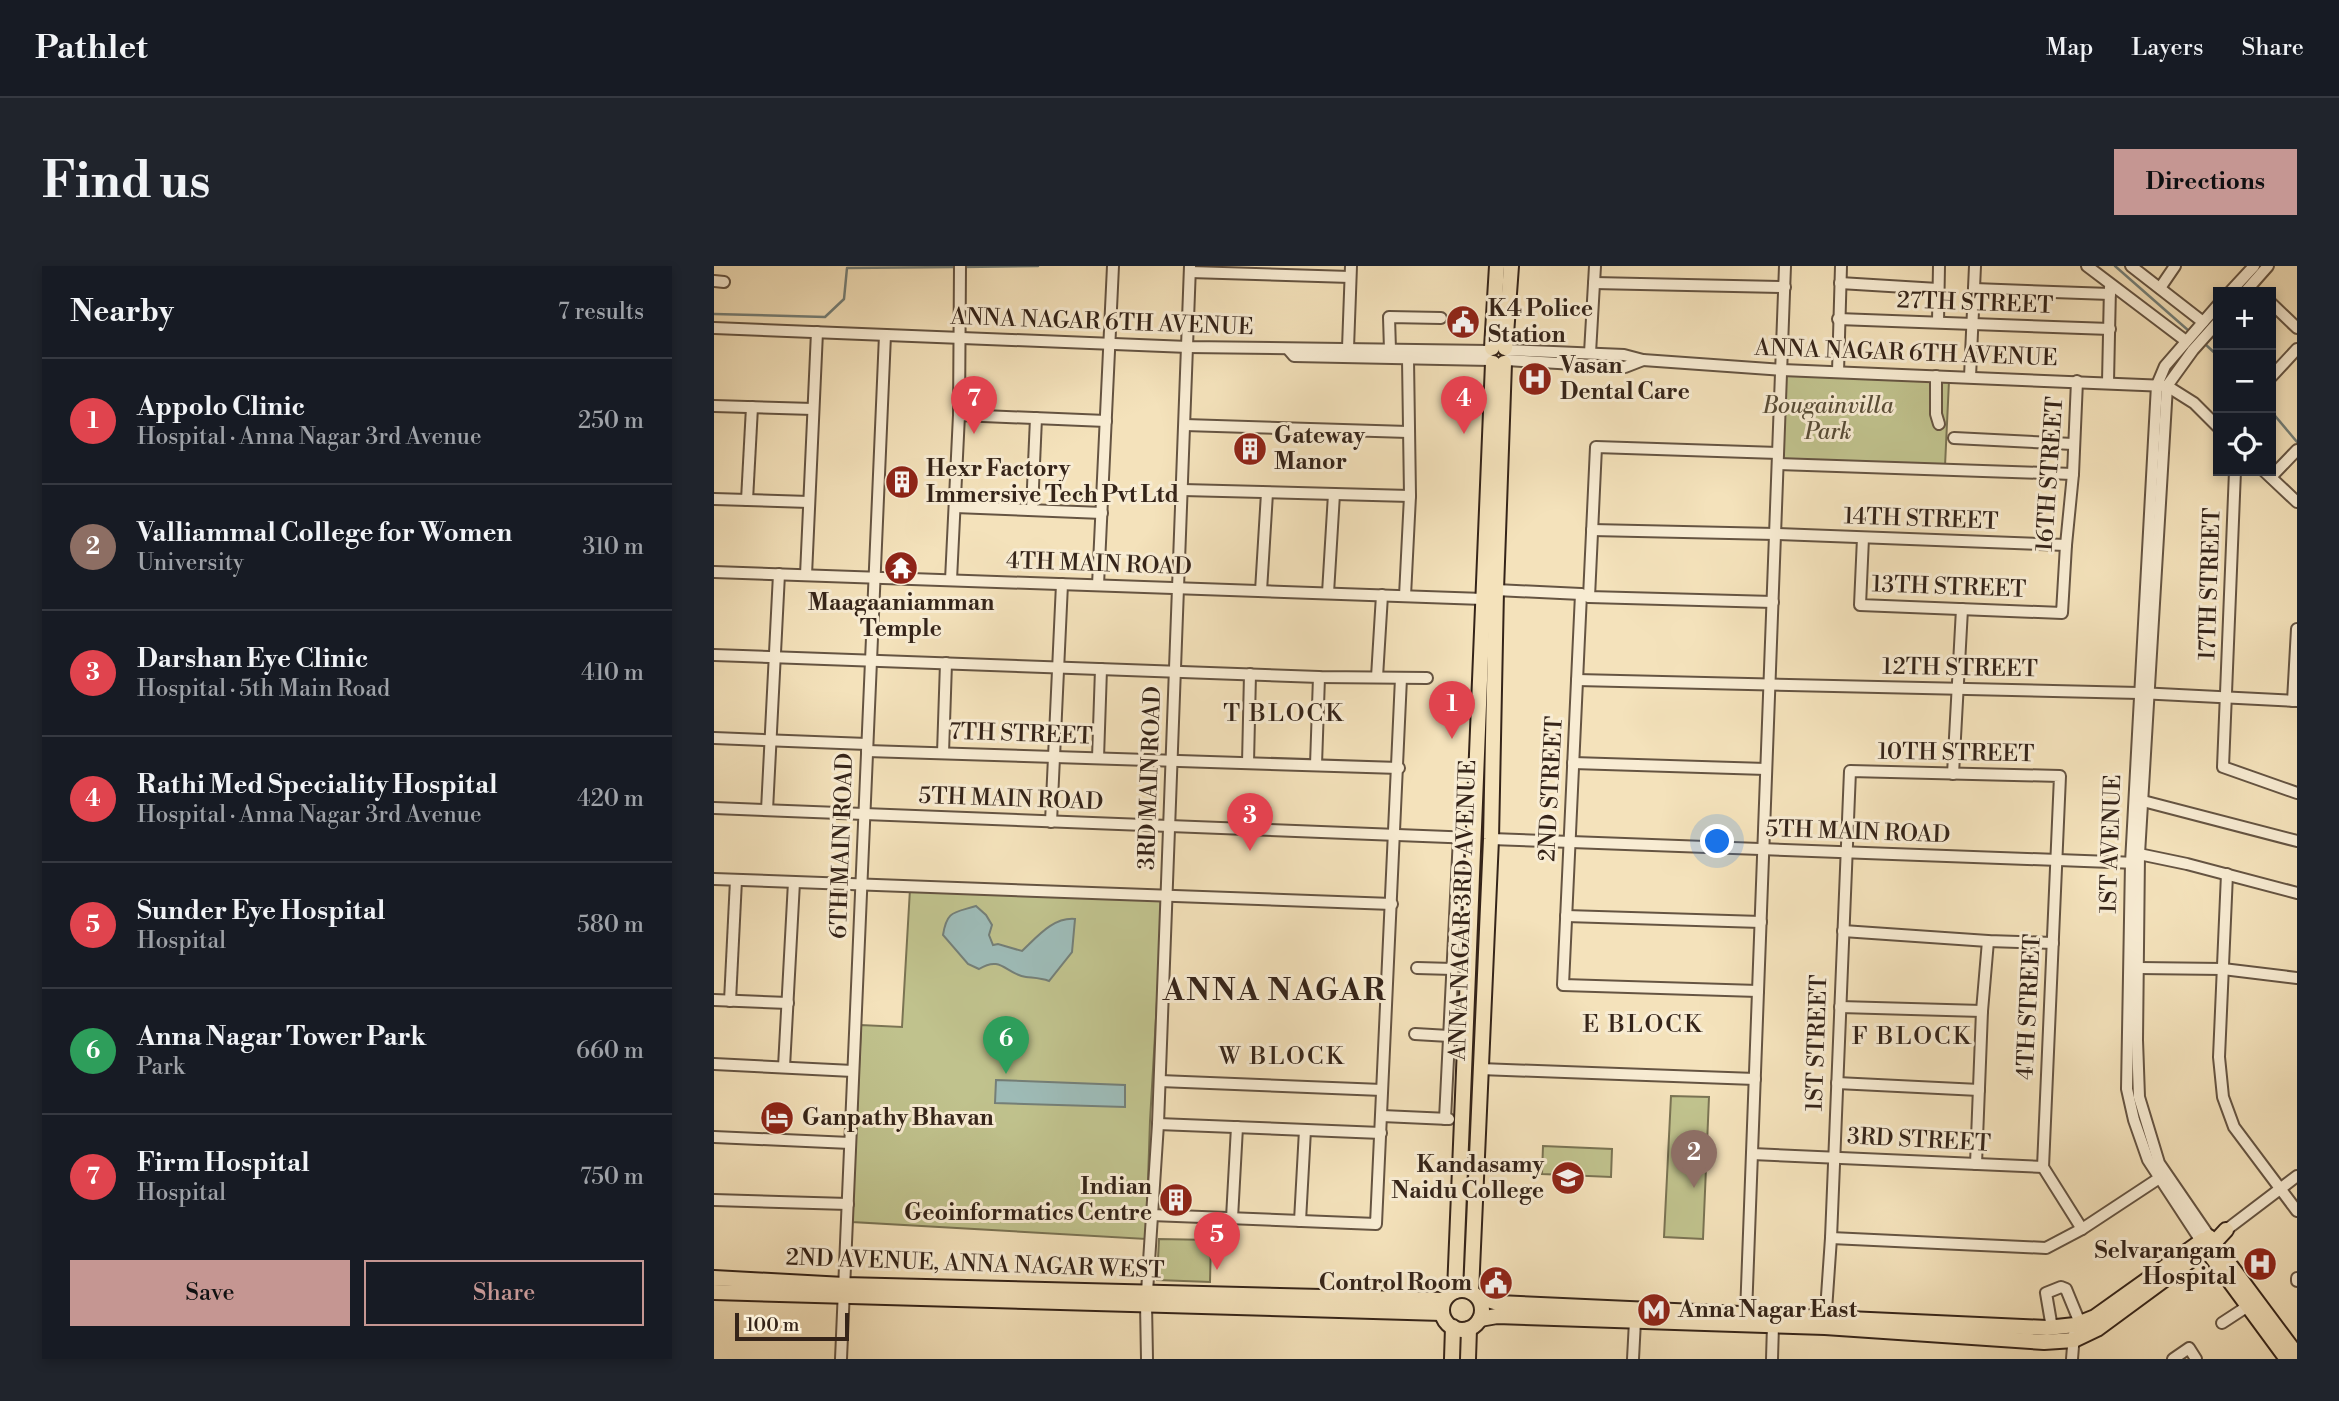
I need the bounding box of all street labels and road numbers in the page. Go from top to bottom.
street label: 27TH STREET [1896,286,2054,320]
street label: ANNA NAGAR 6TH AVENUE [949,303,1254,341]
street label: ANNA NAGAR 6TH AVENUE [1753,334,2058,372]
street label: 16TH STREET [2031,396,2069,552]
street label: 14TH STREET [1843,502,1999,536]
street label: 17TH STREET [2193,507,2227,661]
street label: 4TH MAIN ROAD [1006,547,1192,581]
street label: 13TH STREET [1871,570,2027,604]
street label: 12TH STREET [1882,653,2038,683]
street label: 3RD MAIN ROAD [1133,686,1167,870]
street label: 2ND STREET [1533,716,1569,862]
street label: 7TH STREET [949,718,1093,750]
street label: 10TH STREET [1877,738,2035,768]
street label: 6TH MAIN ROAD [825,752,859,940]
street label: ANNA NAGAR 3RD AVENUE [1444,759,1482,1062]
street label: 1ST AVENUE [2095,774,2127,914]
street label: 5TH MAIN ROAD [918,782,1104,816]
street label: 5TH MAIN ROAD [1765,815,1951,849]
street label: 4TH STREET [2011,933,2047,1081]
street label: 1ST STREET [1801,974,1833,1112]
street label: 3RD STREET [1846,1122,1992,1158]
street label: 2ND AVENUE, ANNA NAGAR WEST [785,1243,1165,1285]

